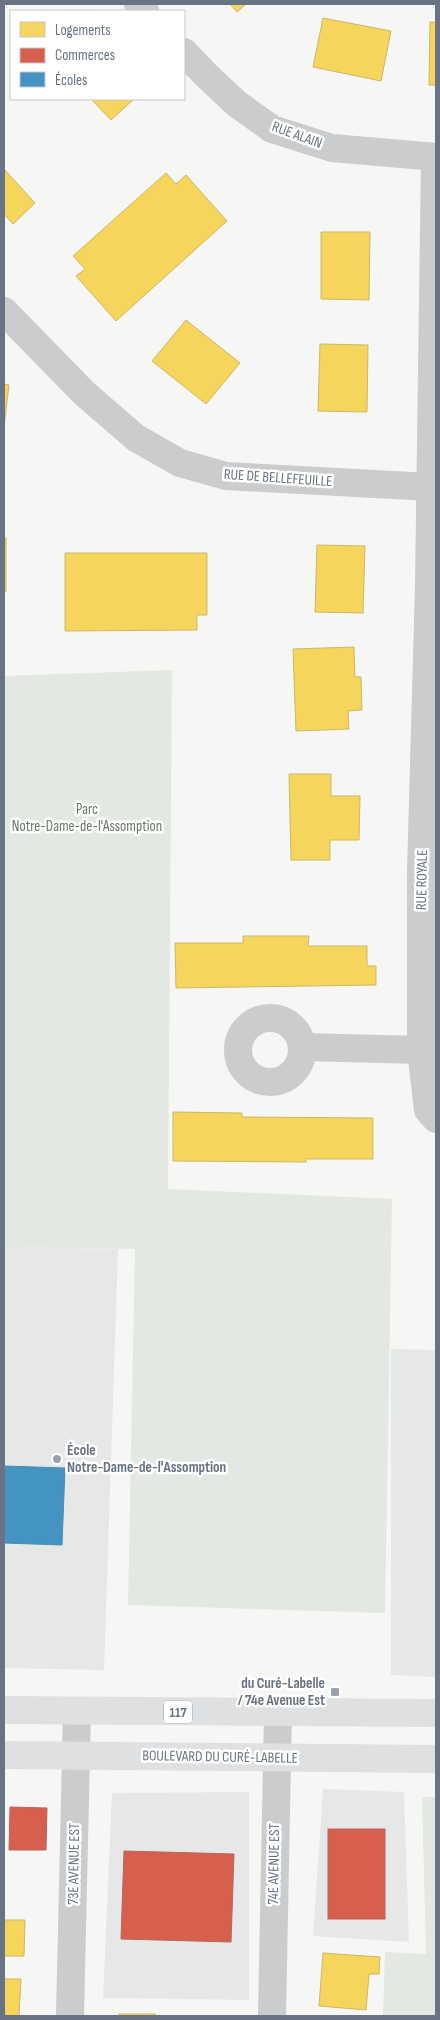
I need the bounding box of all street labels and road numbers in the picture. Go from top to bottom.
street label: RUE ALAIN [269,117,325,153]
street label: RUE DE BELLEFEUILLE [223,465,333,491]
street label: RUE ROYALE [412,850,432,910]
road number: 117 [164,1700,192,1724]
street label: BOULEVARD DU CURÉ-LABELLE [142,1746,298,1768]
street label: 73E AVENUE EST [64,1823,84,1905]
street label: 74E AVENUE EST [264,1823,284,1905]

